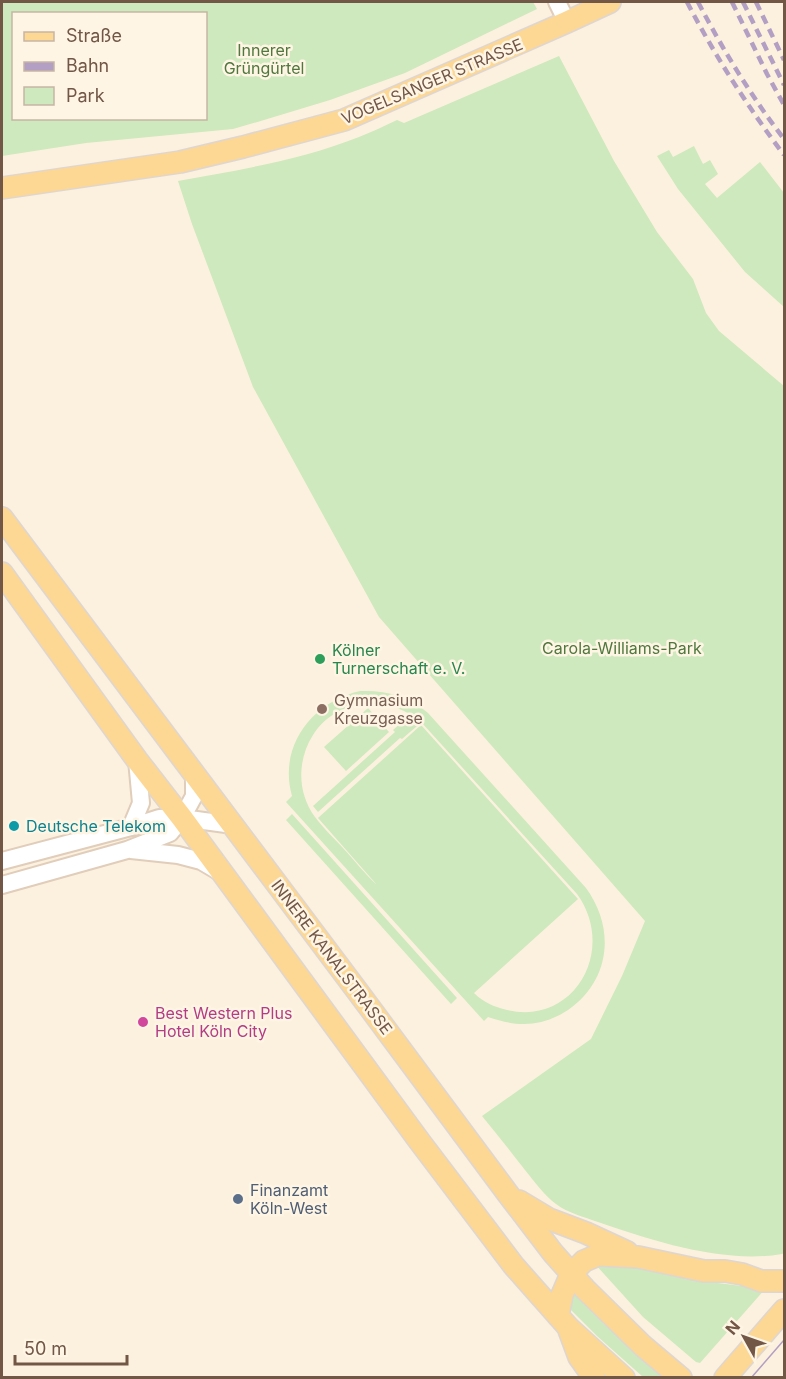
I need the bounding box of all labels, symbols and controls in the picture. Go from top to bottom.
legend [12,12,207,120]
text: Straße [66,25,122,46]
street label: VOGELSANGER STRASSE [338,34,526,128]
park label: Innerer Grüngürtel [224,40,304,78]
text: Bahn [66,55,109,76]
text: Park [66,85,105,106]
park label: Carola-Williams-Park [542,638,702,658]
place label: Kölner Turnerschaft e. V. [332,640,465,678]
marker: Kölner Turnerschaft e. V. [313,652,327,666]
place label: Gymnasium Kreuzgasse [334,690,423,728]
marker: Gymnasium Kreuzgasse [315,702,329,716]
place label: Deutsche Telekom [26,816,166,836]
marker: Deutsche Telekom [7,819,21,833]
street label: INNERE KANALSTRASSE [267,876,397,1038]
place label: Best Western Plus Hotel Köln City [155,1003,292,1041]
marker: Best Western Plus Hotel Köln City [136,1015,150,1029]
place label: Finanzamt Köln-West [250,1180,328,1218]
marker: Finanzamt Köln-West [231,1192,245,1206]
north arrow [714,1307,774,1367]
text: N [721,1316,744,1338]
scale bar [15,1328,128,1366]
text: 50 m [24,1338,67,1359]

